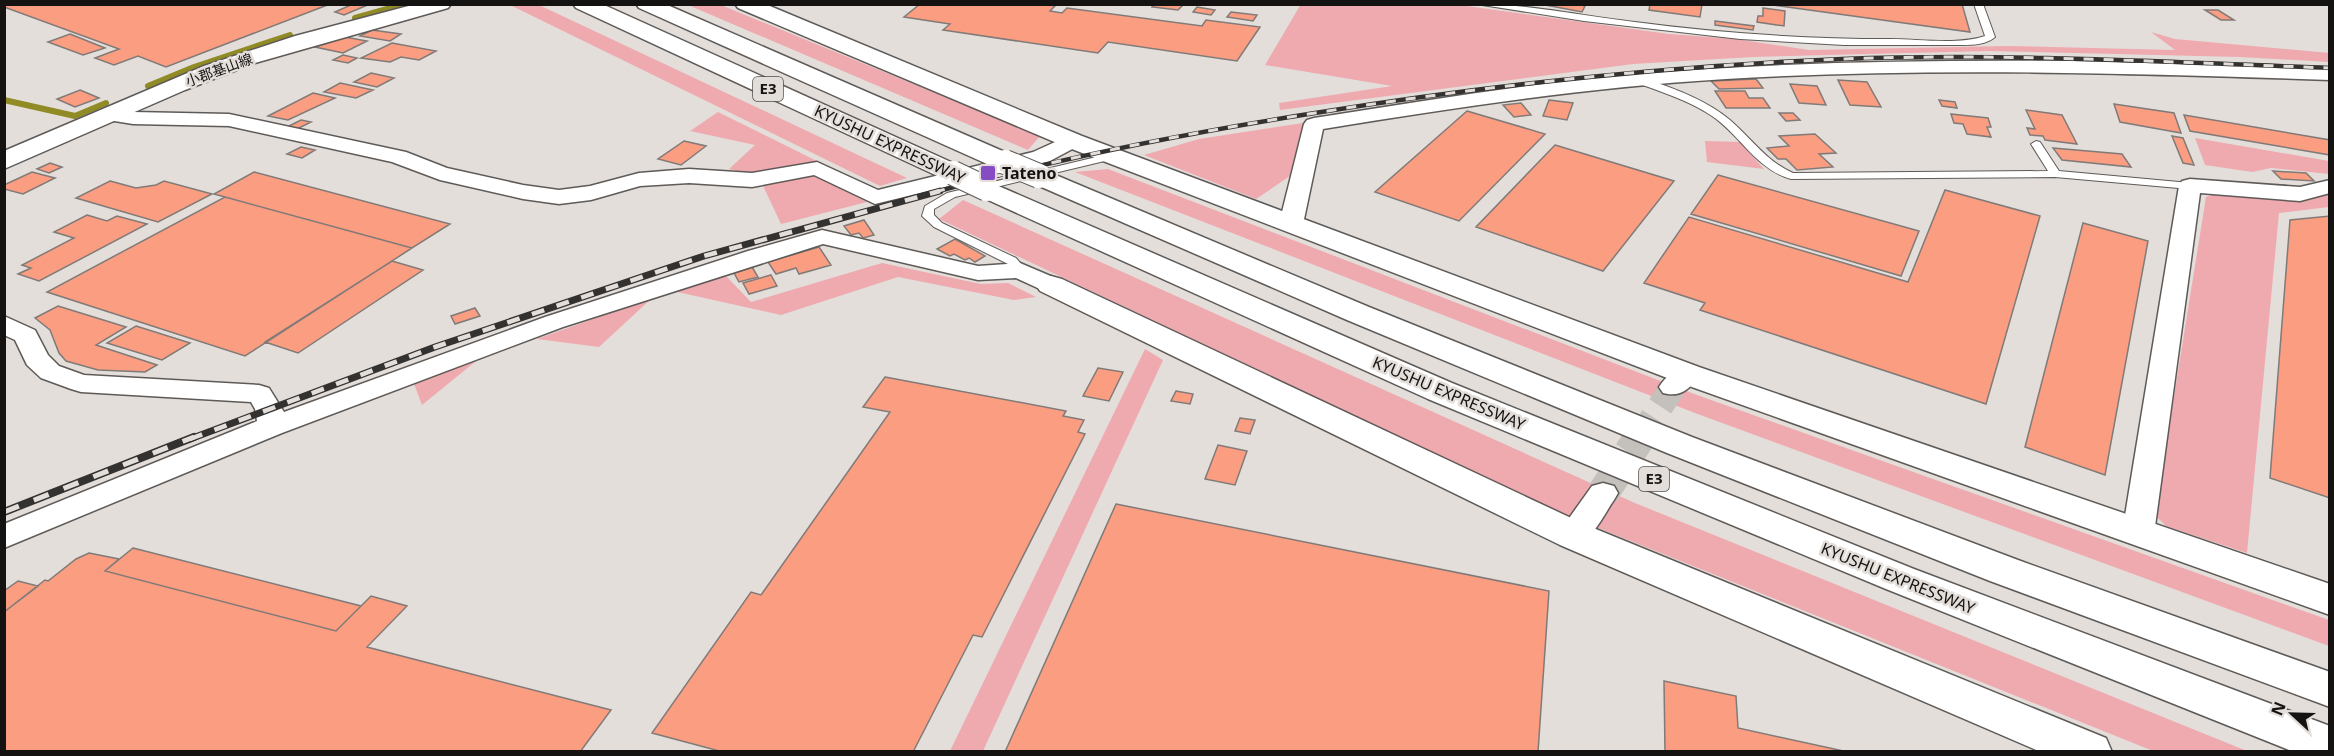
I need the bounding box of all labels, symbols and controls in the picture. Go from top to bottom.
street label: 小郡基山線 [183,49,255,90]
road number: E3 [753,77,783,101]
street label: KYUSHU EXPRESSWAY [811,99,970,189]
place label: Tateno [1002,162,1056,184]
marker: Tateno [979,164,997,182]
street label: KYUSHU EXPRESSWAY [1369,351,1530,436]
road number: E3 [1639,467,1669,491]
street label: KYUSHU EXPRESSWAY [1818,537,1979,619]
north arrow [2262,684,2322,744]
text: N [2265,698,2291,719]

